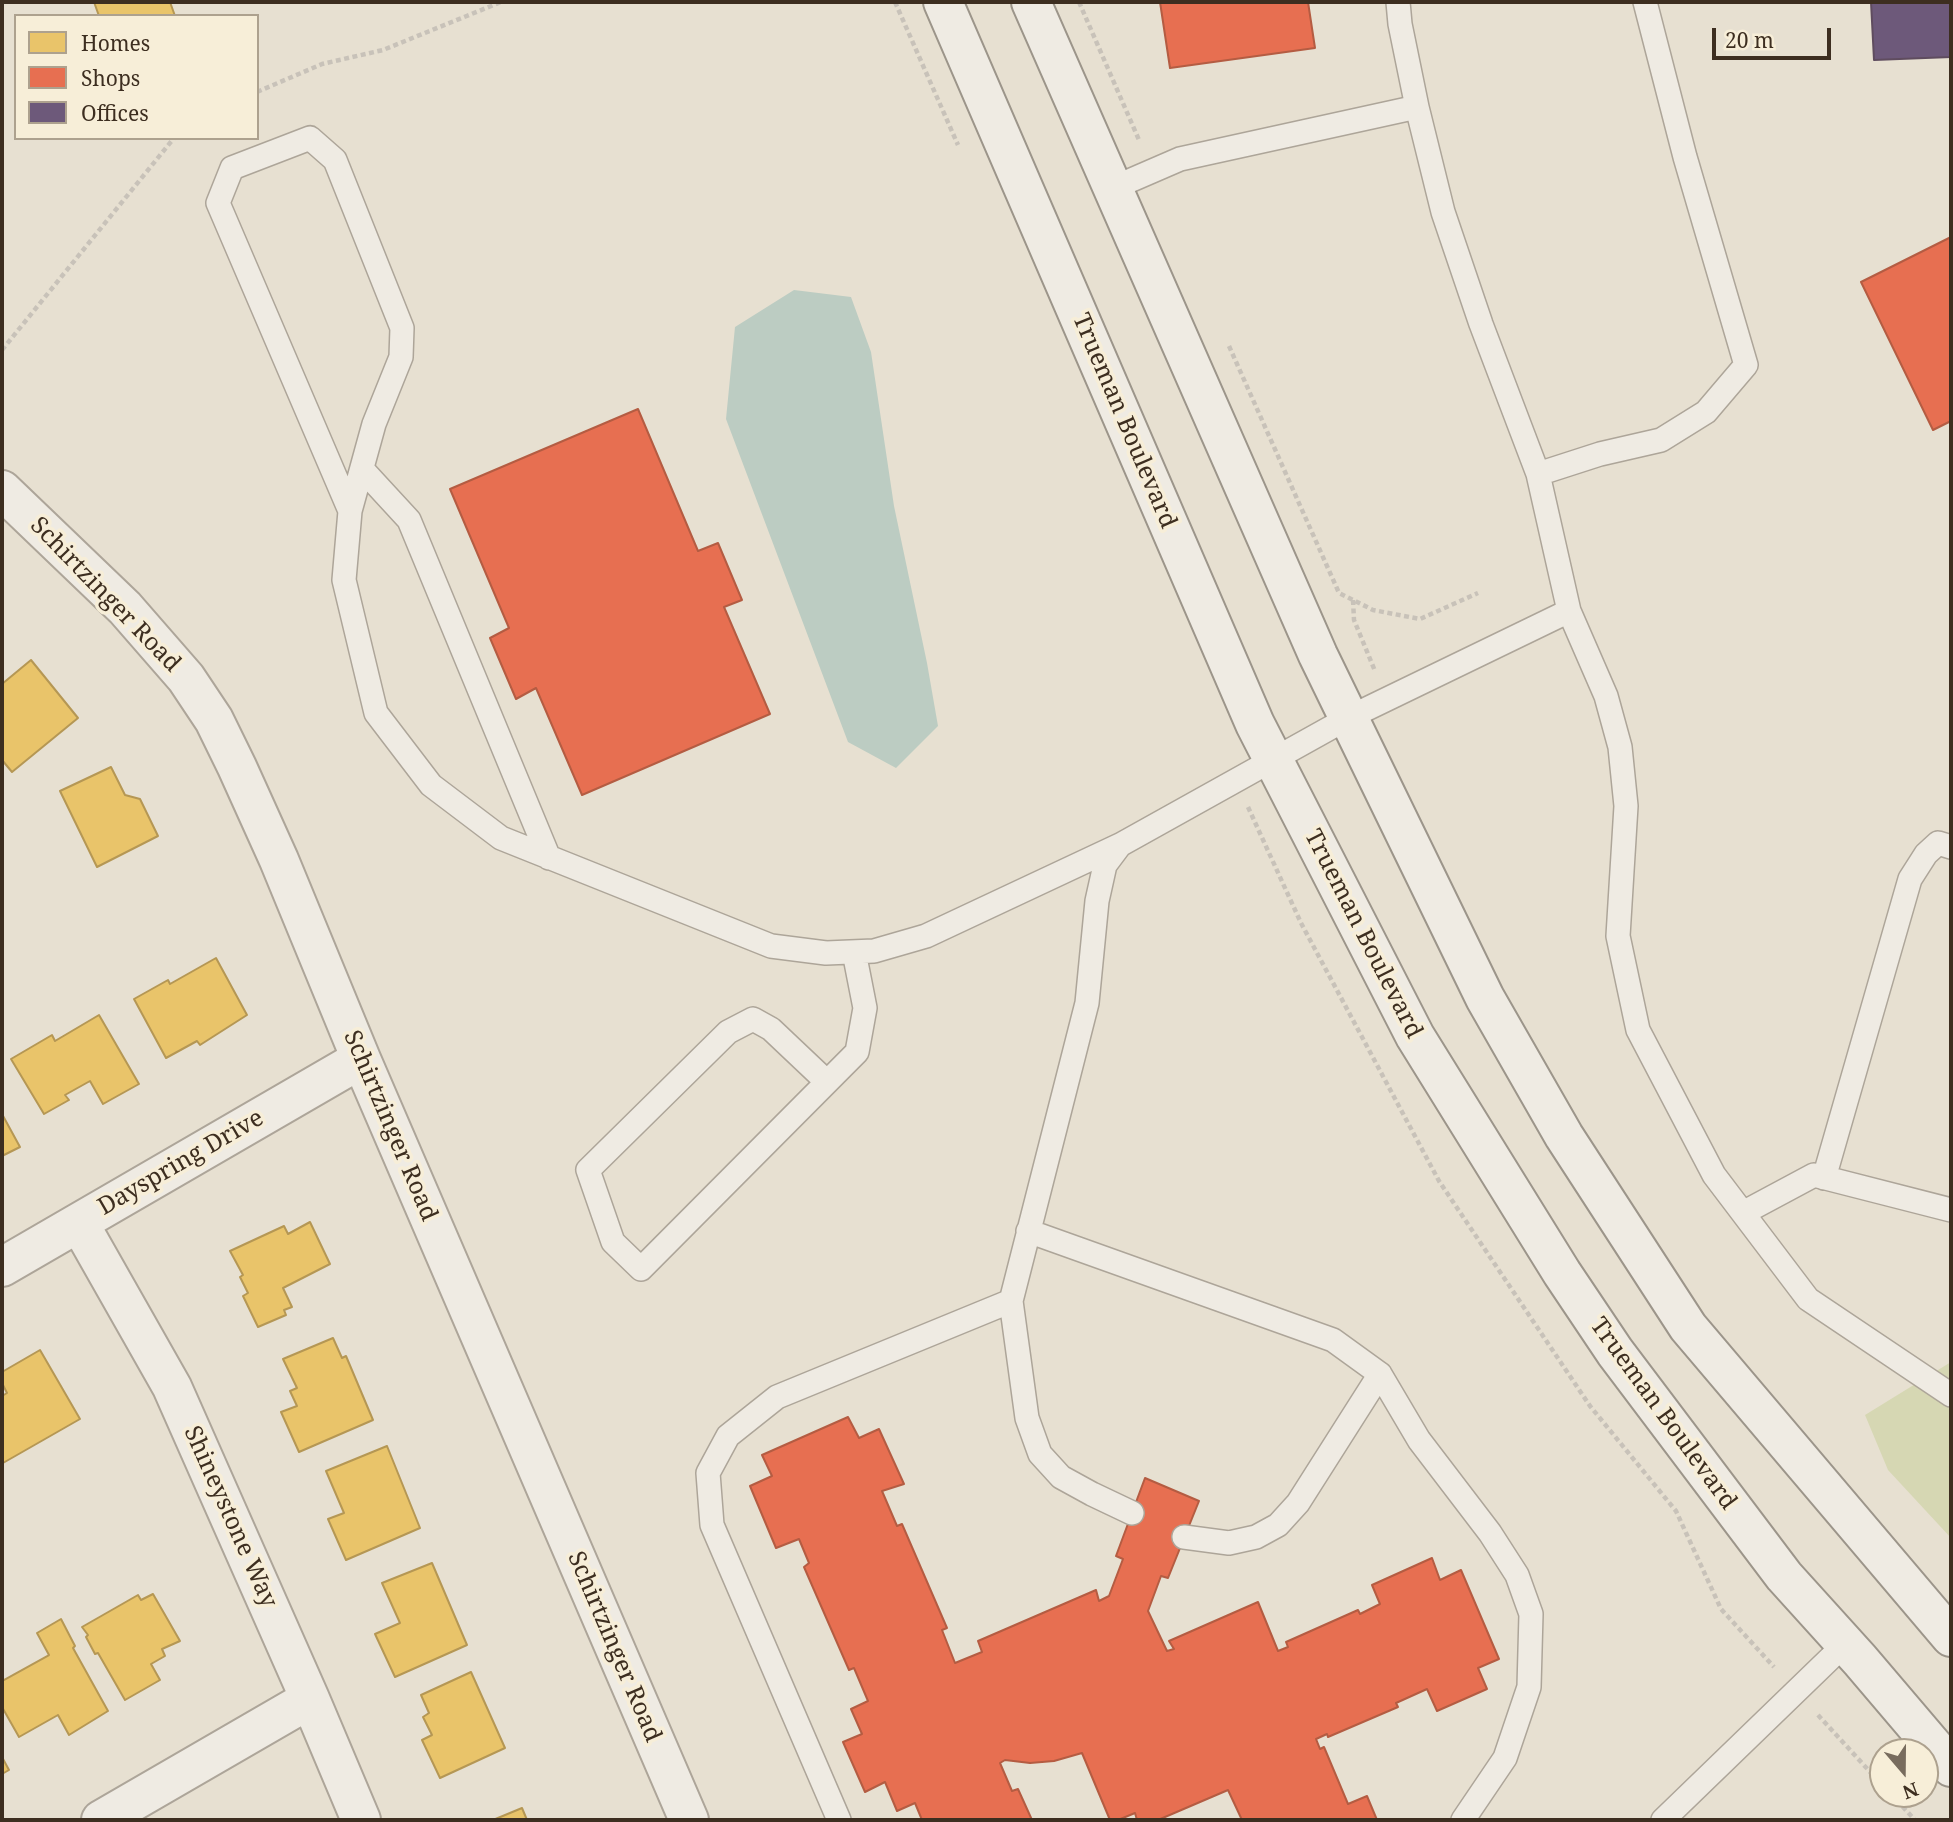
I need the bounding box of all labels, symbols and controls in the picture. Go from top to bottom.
legend [14,14,259,140]
scale bar [1715,14,1834,58]
text: 20 m [1725,26,1774,54]
text: Homes [81,29,150,57]
text: Shops [81,64,140,92]
text: Offices [81,99,149,127]
street label: Trueman Boulevard [1066,309,1182,533]
street label: Schirtzinger Road [24,512,186,678]
street label: Trueman Boulevard [1298,825,1428,1043]
street label: Schirtzinger Road [337,1026,443,1226]
street label: Dayspring Drive [93,1104,269,1222]
street label: Trueman Boulevard [1584,1312,1742,1516]
street label: Shineystone Way [177,1422,283,1612]
street label: Schirtzinger Road [561,1547,667,1747]
north arrow [1869,1738,1939,1808]
text: N [1899,1776,1922,1806]

